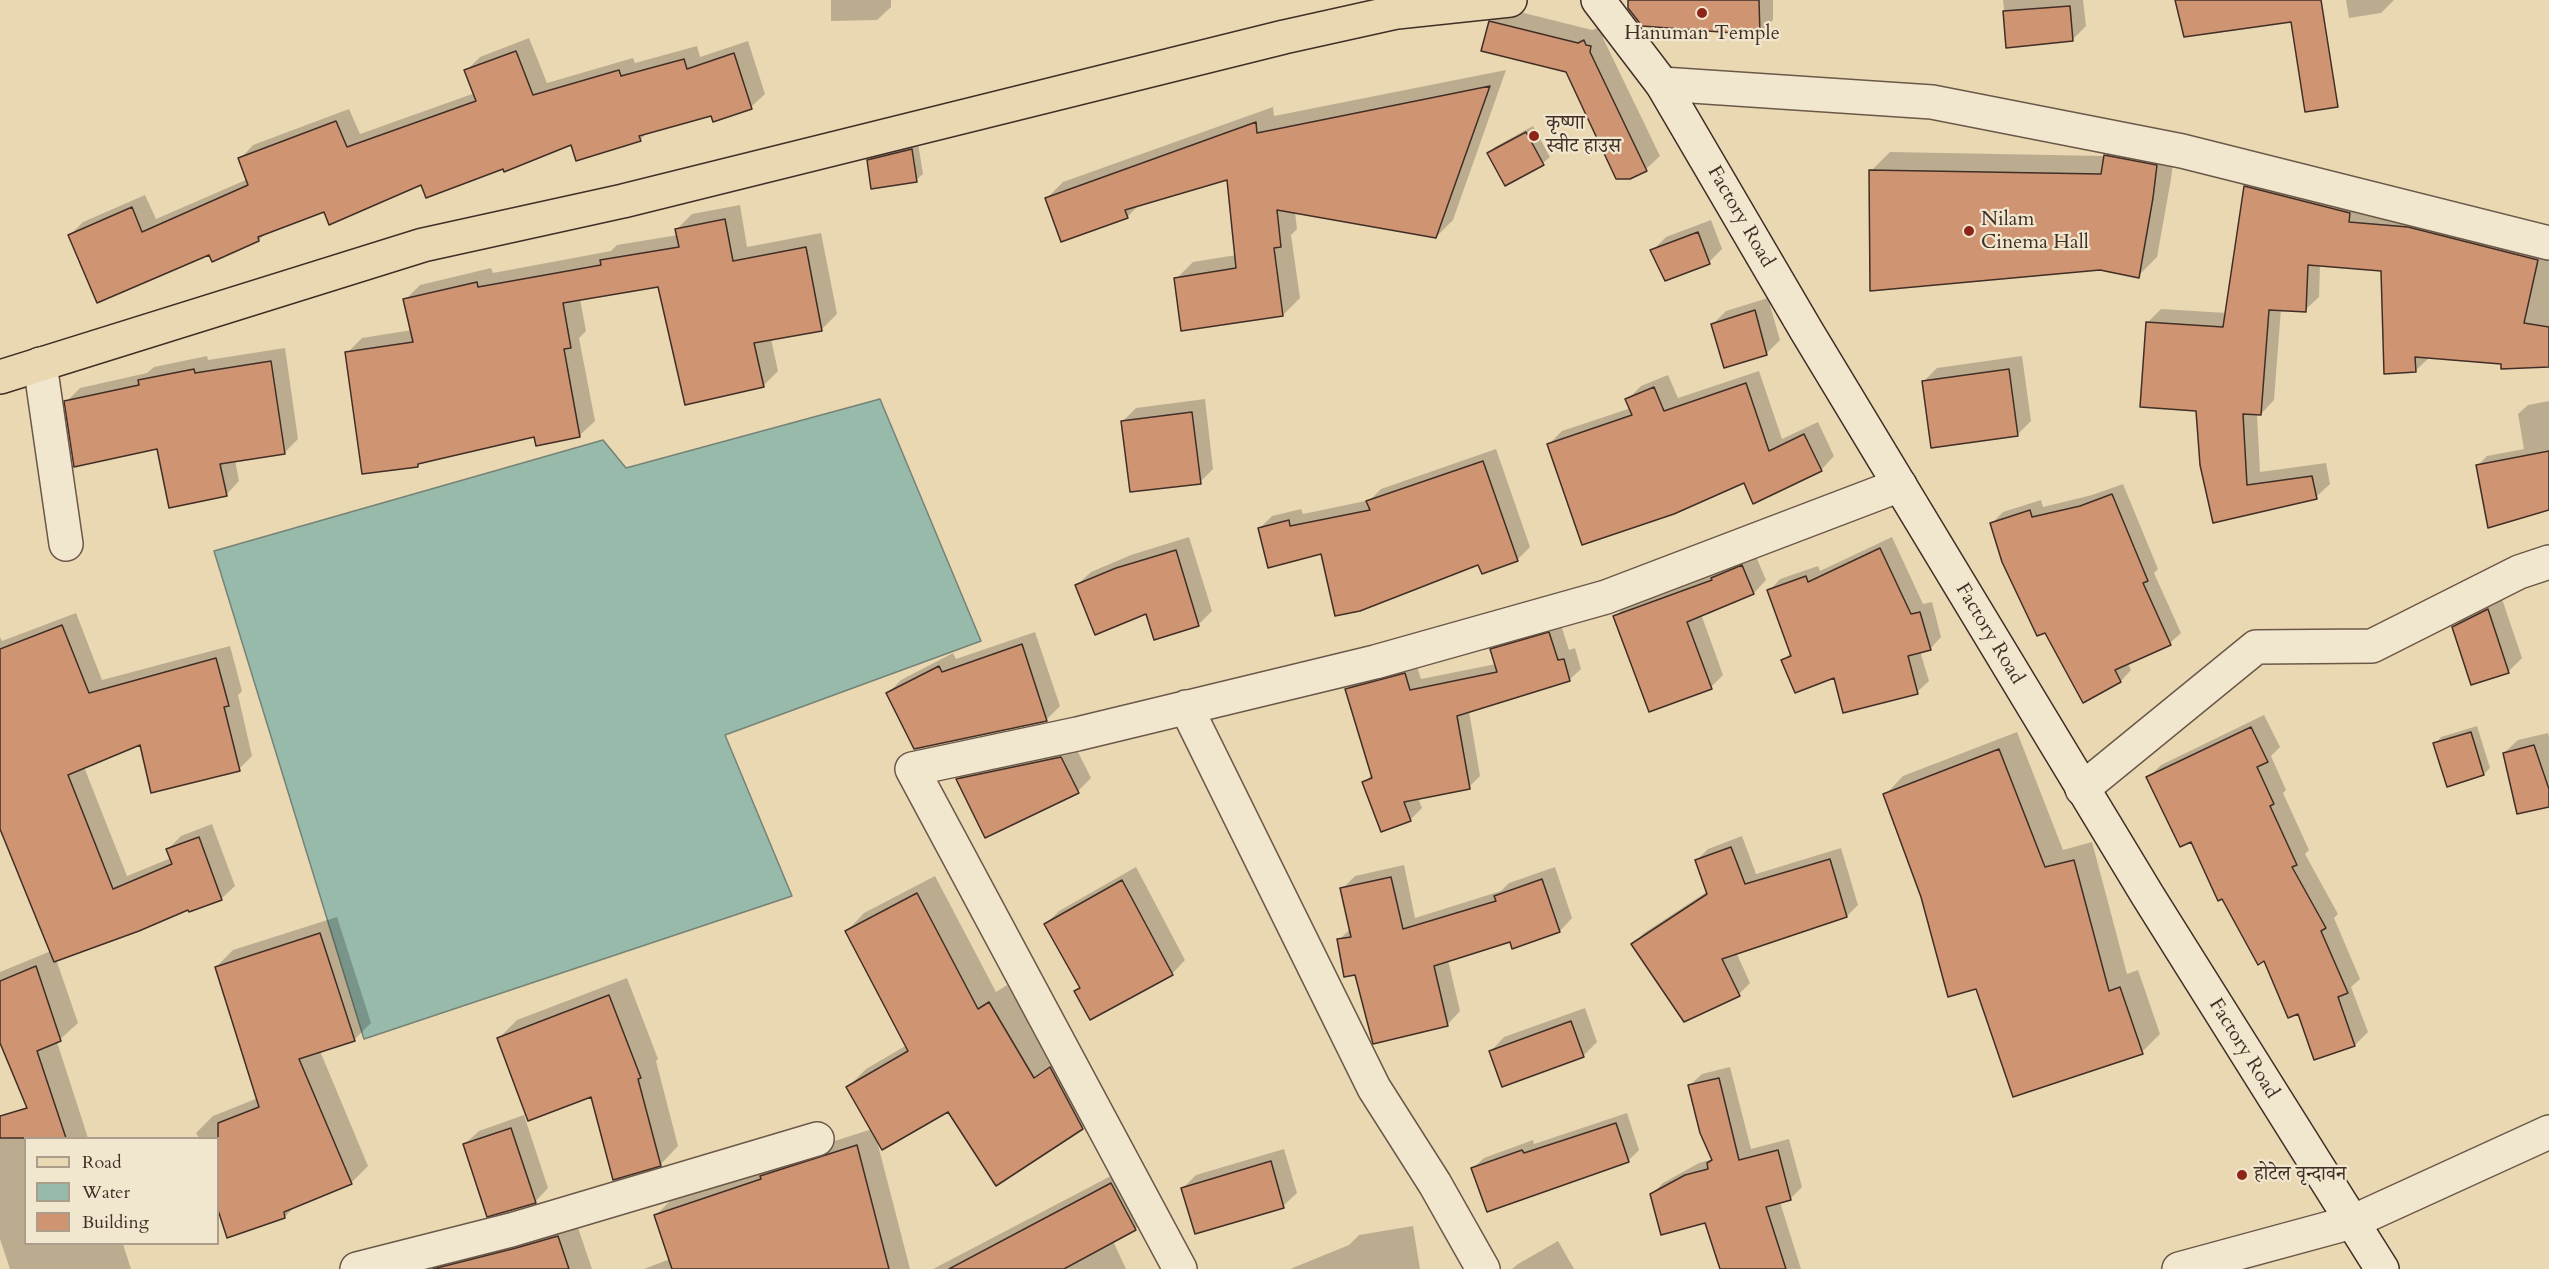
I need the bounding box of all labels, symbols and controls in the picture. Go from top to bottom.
marker: Hanuman Temple [1695,6,1709,20]
place label: Hanuman Temple [1624,22,1780,46]
place label: कृष्णा स्वीट हाउस [1546,112,1621,159]
marker: कृष्णा स्वीट हाउस [1527,129,1541,143]
street label: Factory Road [1701,162,1779,272]
place label: Nilam Cinema Hall [1981,208,2089,255]
marker: Nilam Cinema Hall [1962,224,1976,238]
street label: Factory Road [1949,579,2029,689]
street label: Factory Road [2203,995,2283,1103]
legend [24,1137,219,1245]
text: Road [82,1150,122,1175]
place label: होटेल वृन्दावन [2254,1163,2346,1187]
marker: होटेल वृन्दावन [2235,1168,2249,1182]
text: Water [82,1180,130,1205]
text: Building [82,1210,149,1235]

